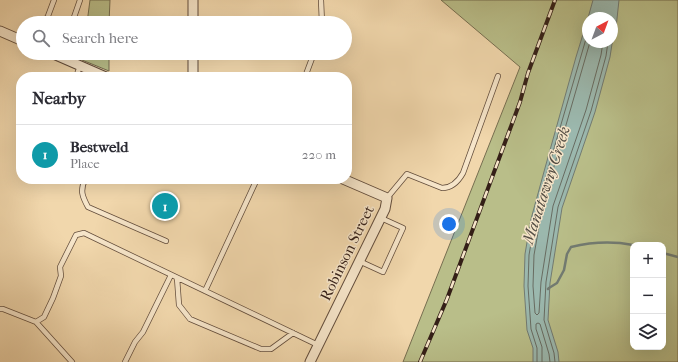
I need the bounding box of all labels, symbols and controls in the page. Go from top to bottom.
north arrow [582,12,618,48]
search box [16,16,352,60]
icon: search [30,27,52,49]
text: Search here [62,29,138,47]
text: Nearby [32,88,86,108]
water label: Manatawny Creek [518,124,574,247]
text: Bestweld [70,138,129,156]
text: 1 [43,147,47,162]
text: 220 m [302,147,336,162]
text: Place [70,156,100,171]
pin: 1 [152,191,178,221]
street label: Robinson Street [316,202,378,304]
your location [439,214,459,234]
map controls [630,242,666,350]
button: + [630,242,666,278]
button: − [630,278,666,314]
button: layers [630,314,666,350]

